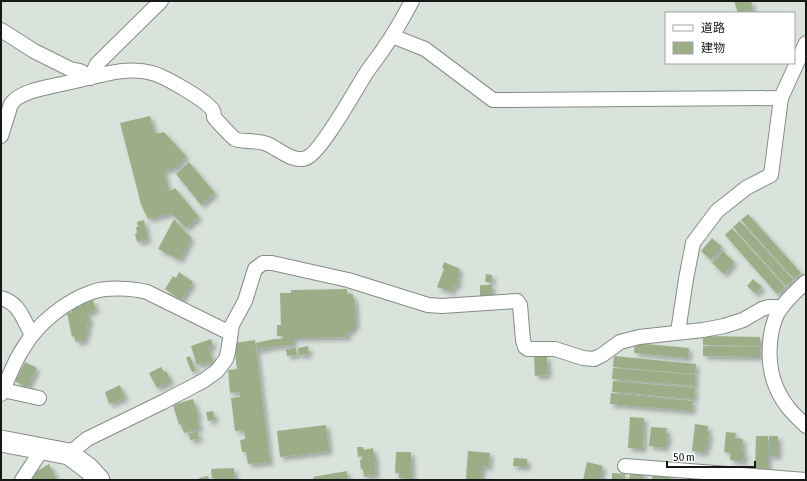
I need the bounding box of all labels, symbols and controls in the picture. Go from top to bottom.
legend [665,12,795,64]
text: 道路 [701,21,725,35]
text: 建物 [701,41,725,55]
scale bar [667,443,755,469]
text: 50 m [673,450,695,464]

